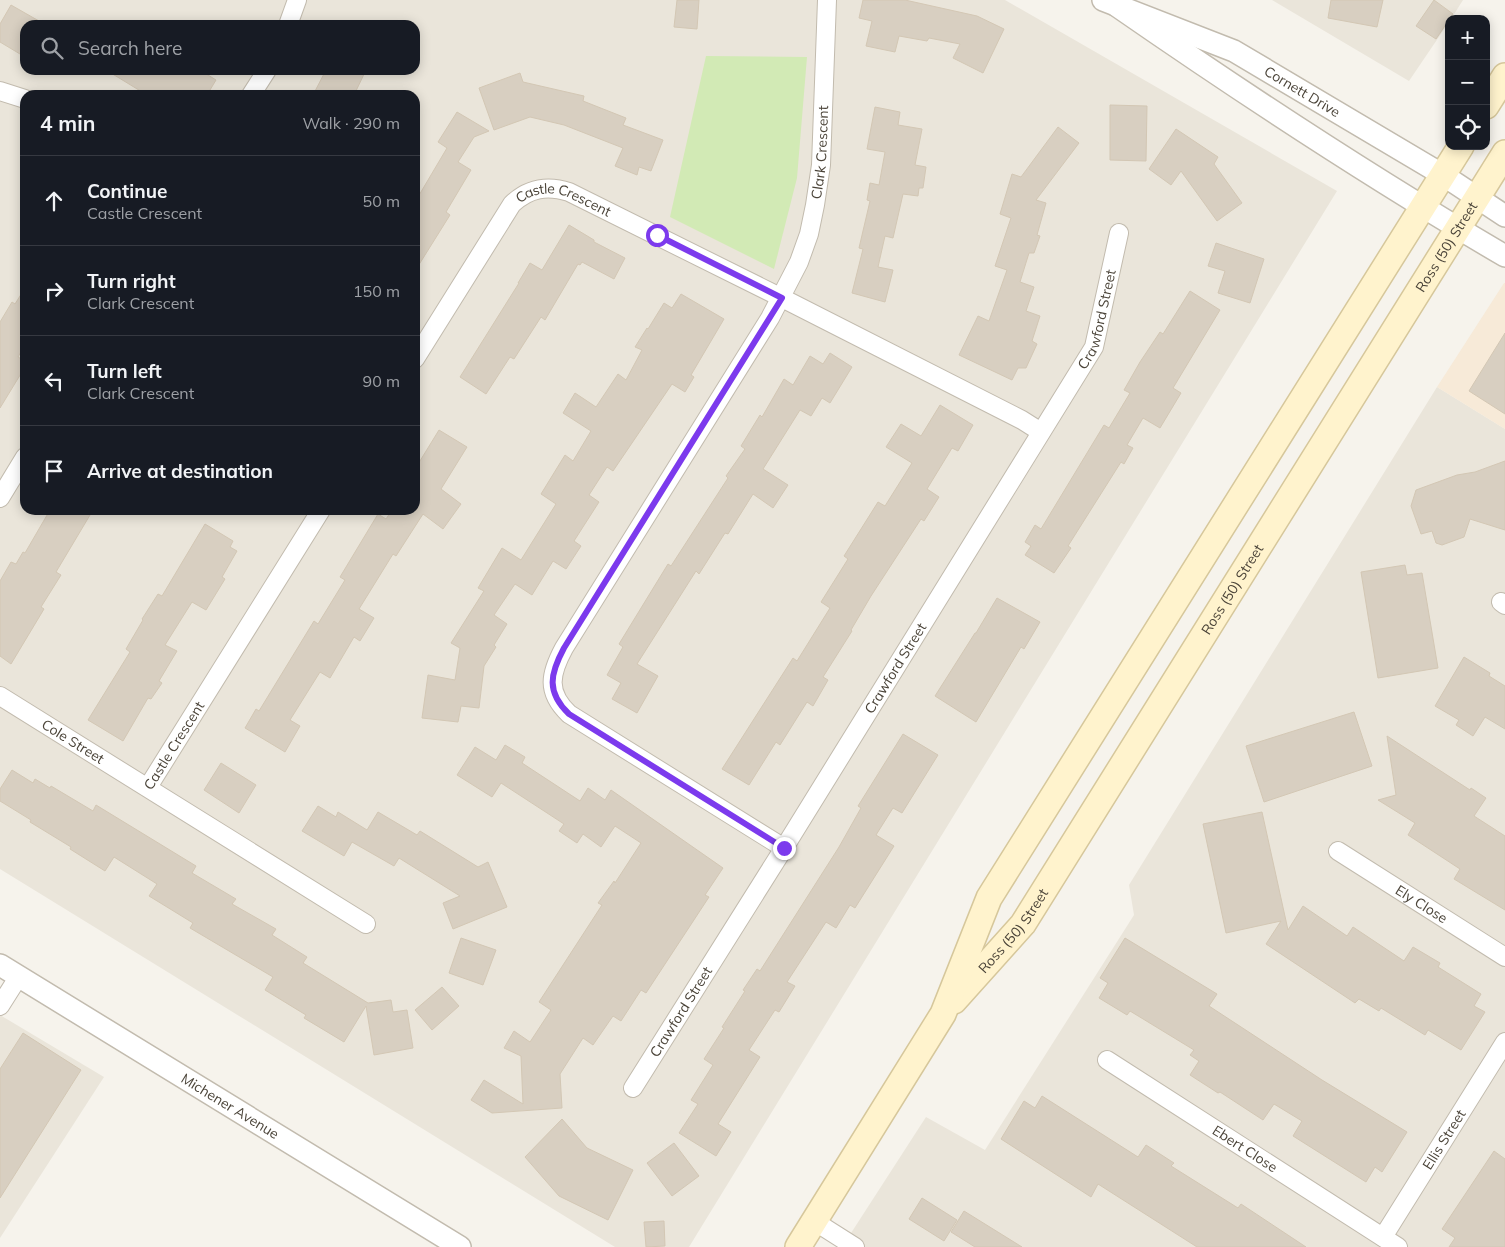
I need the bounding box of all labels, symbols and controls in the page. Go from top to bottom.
map controls [1445,15,1490,150]
button: + [1445,15,1490,60]
search box [20,20,420,75]
icon: search [38,34,66,62]
text: Search here [78,36,182,60]
button: − [1445,60,1490,105]
street label: Cornett Drive [1261,62,1344,121]
street label: Clark Crescent [807,105,832,200]
button: locate [1445,105,1490,150]
text: 4 min [40,110,95,136]
text: Walk · 290 m [302,113,400,133]
text: Continue [87,179,167,203]
street label: Castle Crescent [512,179,614,221]
icon: ahead [40,187,68,215]
text: 50 m [363,191,400,211]
street label: Ross (50) Street [1411,198,1481,295]
text: Castle Crescent [87,203,202,223]
route start [646,224,669,247]
street label: Crawford Street [1073,268,1120,373]
text: Turn right [87,269,176,293]
icon: right [40,277,68,305]
text: 150 m [353,281,400,301]
text: Clark Crescent [87,293,194,313]
text: Turn left [87,359,162,383]
icon: left [40,367,68,395]
text: 90 m [363,371,400,391]
text: Clark Crescent [87,383,194,403]
icon: arrive [40,457,68,485]
text: Arrive at destination [87,459,273,483]
street label: Ross (50) Street [1197,541,1267,638]
street label: Crawford Street [860,619,930,717]
street label: Castle Crescent [140,698,208,793]
street label: Cole Street [38,715,108,768]
route end [773,837,796,860]
street label: Ely Close [1392,881,1451,927]
street label: Ross (50) Street [974,885,1052,977]
street label: Crawford Street [646,963,716,1060]
street label: Michener Avenue [178,1069,282,1143]
street label: Ellis Street [1418,1106,1470,1173]
street label: Ebert Close [1209,1121,1281,1176]

